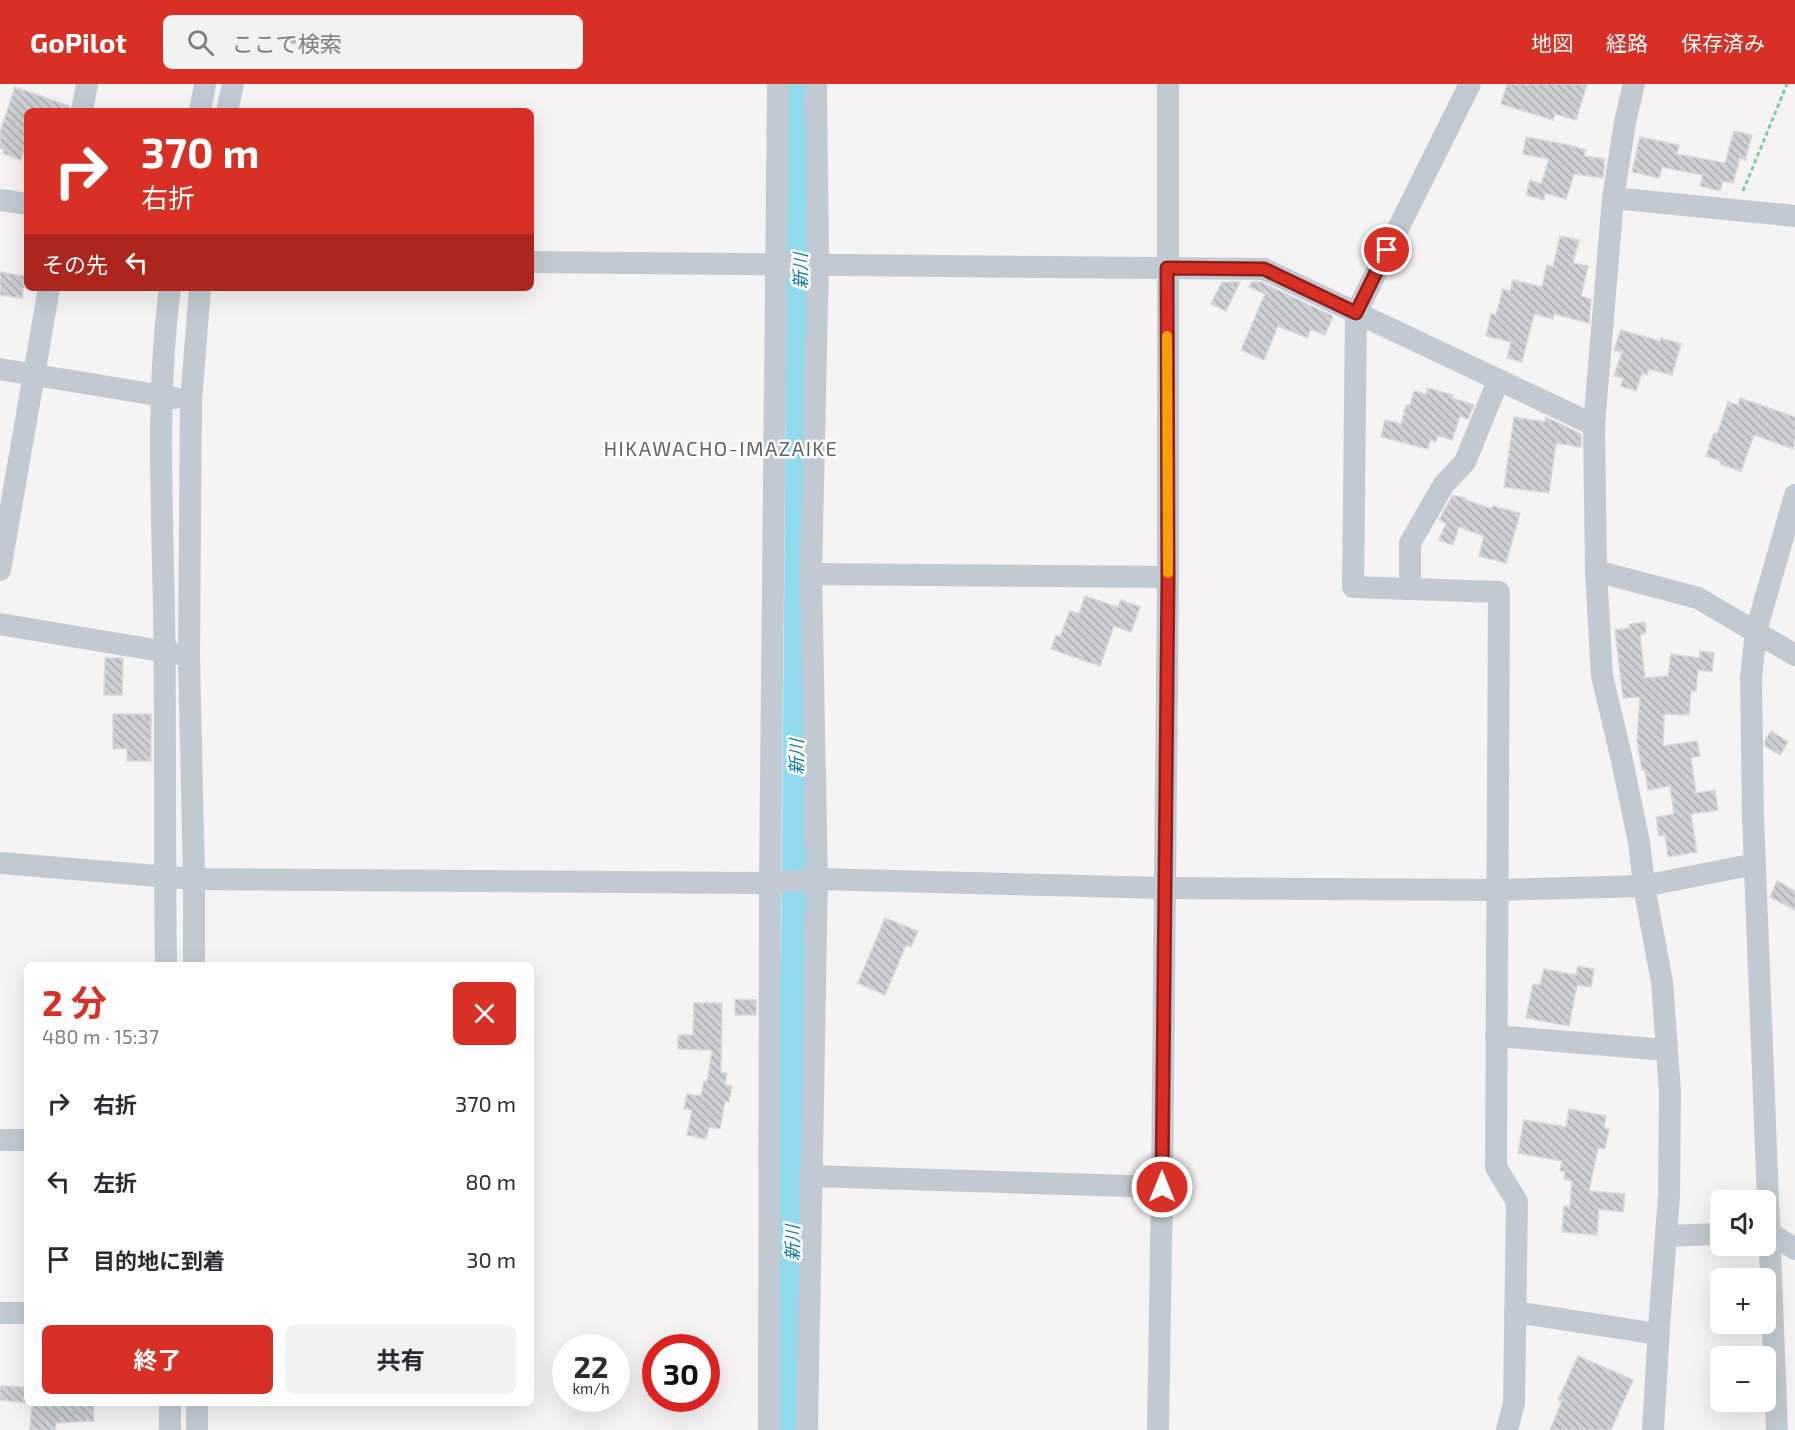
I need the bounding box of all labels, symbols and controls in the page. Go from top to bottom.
search box [163,15,583,69]
text: GoPilot [30,25,127,59]
icon: search [184,26,217,59]
text: ここで検索 [232,30,342,56]
text: 地図 [1531,30,1573,55]
text: 経路 [1606,30,1648,55]
text: 保存済み [1681,30,1765,55]
text: 370 m [141,126,260,176]
icon: right [42,132,120,210]
text: 右折 [141,181,195,213]
pin [1361,224,1412,275]
icon: arrive [1370,233,1403,266]
icon: left [120,246,153,279]
text: その先 [42,251,108,277]
water label: 新川 [789,251,811,289]
district label: HIKAWACHO-IMAZAIKE [604,436,838,460]
water label: 新川 [785,737,807,775]
text: 2 分 [42,980,107,1023]
button: close [453,982,516,1045]
text: 480 m · 15:37 [42,1024,159,1048]
icon: right [42,1087,75,1120]
text: 370 m [455,1090,516,1116]
text: 右折 [93,1091,137,1117]
position arrow [1130,1155,1194,1219]
icon: left [42,1165,75,1198]
text: 80 m [465,1168,516,1194]
text: 左折 [93,1169,137,1195]
map controls [1710,1190,1776,1412]
button: sound [1710,1190,1776,1256]
water label: 新川 [781,1223,803,1261]
icon: arrive [42,1243,75,1276]
text: 30 m [466,1246,516,1272]
text: 目的地に到着 [93,1247,225,1273]
button: + [1710,1268,1776,1334]
button: 終了 [42,1325,273,1394]
button: 共有 [285,1325,516,1394]
speed limit sign: 30 [642,1334,720,1412]
button: − [1710,1346,1776,1412]
text: 22 [574,1348,608,1384]
text: km/h [572,1379,610,1397]

